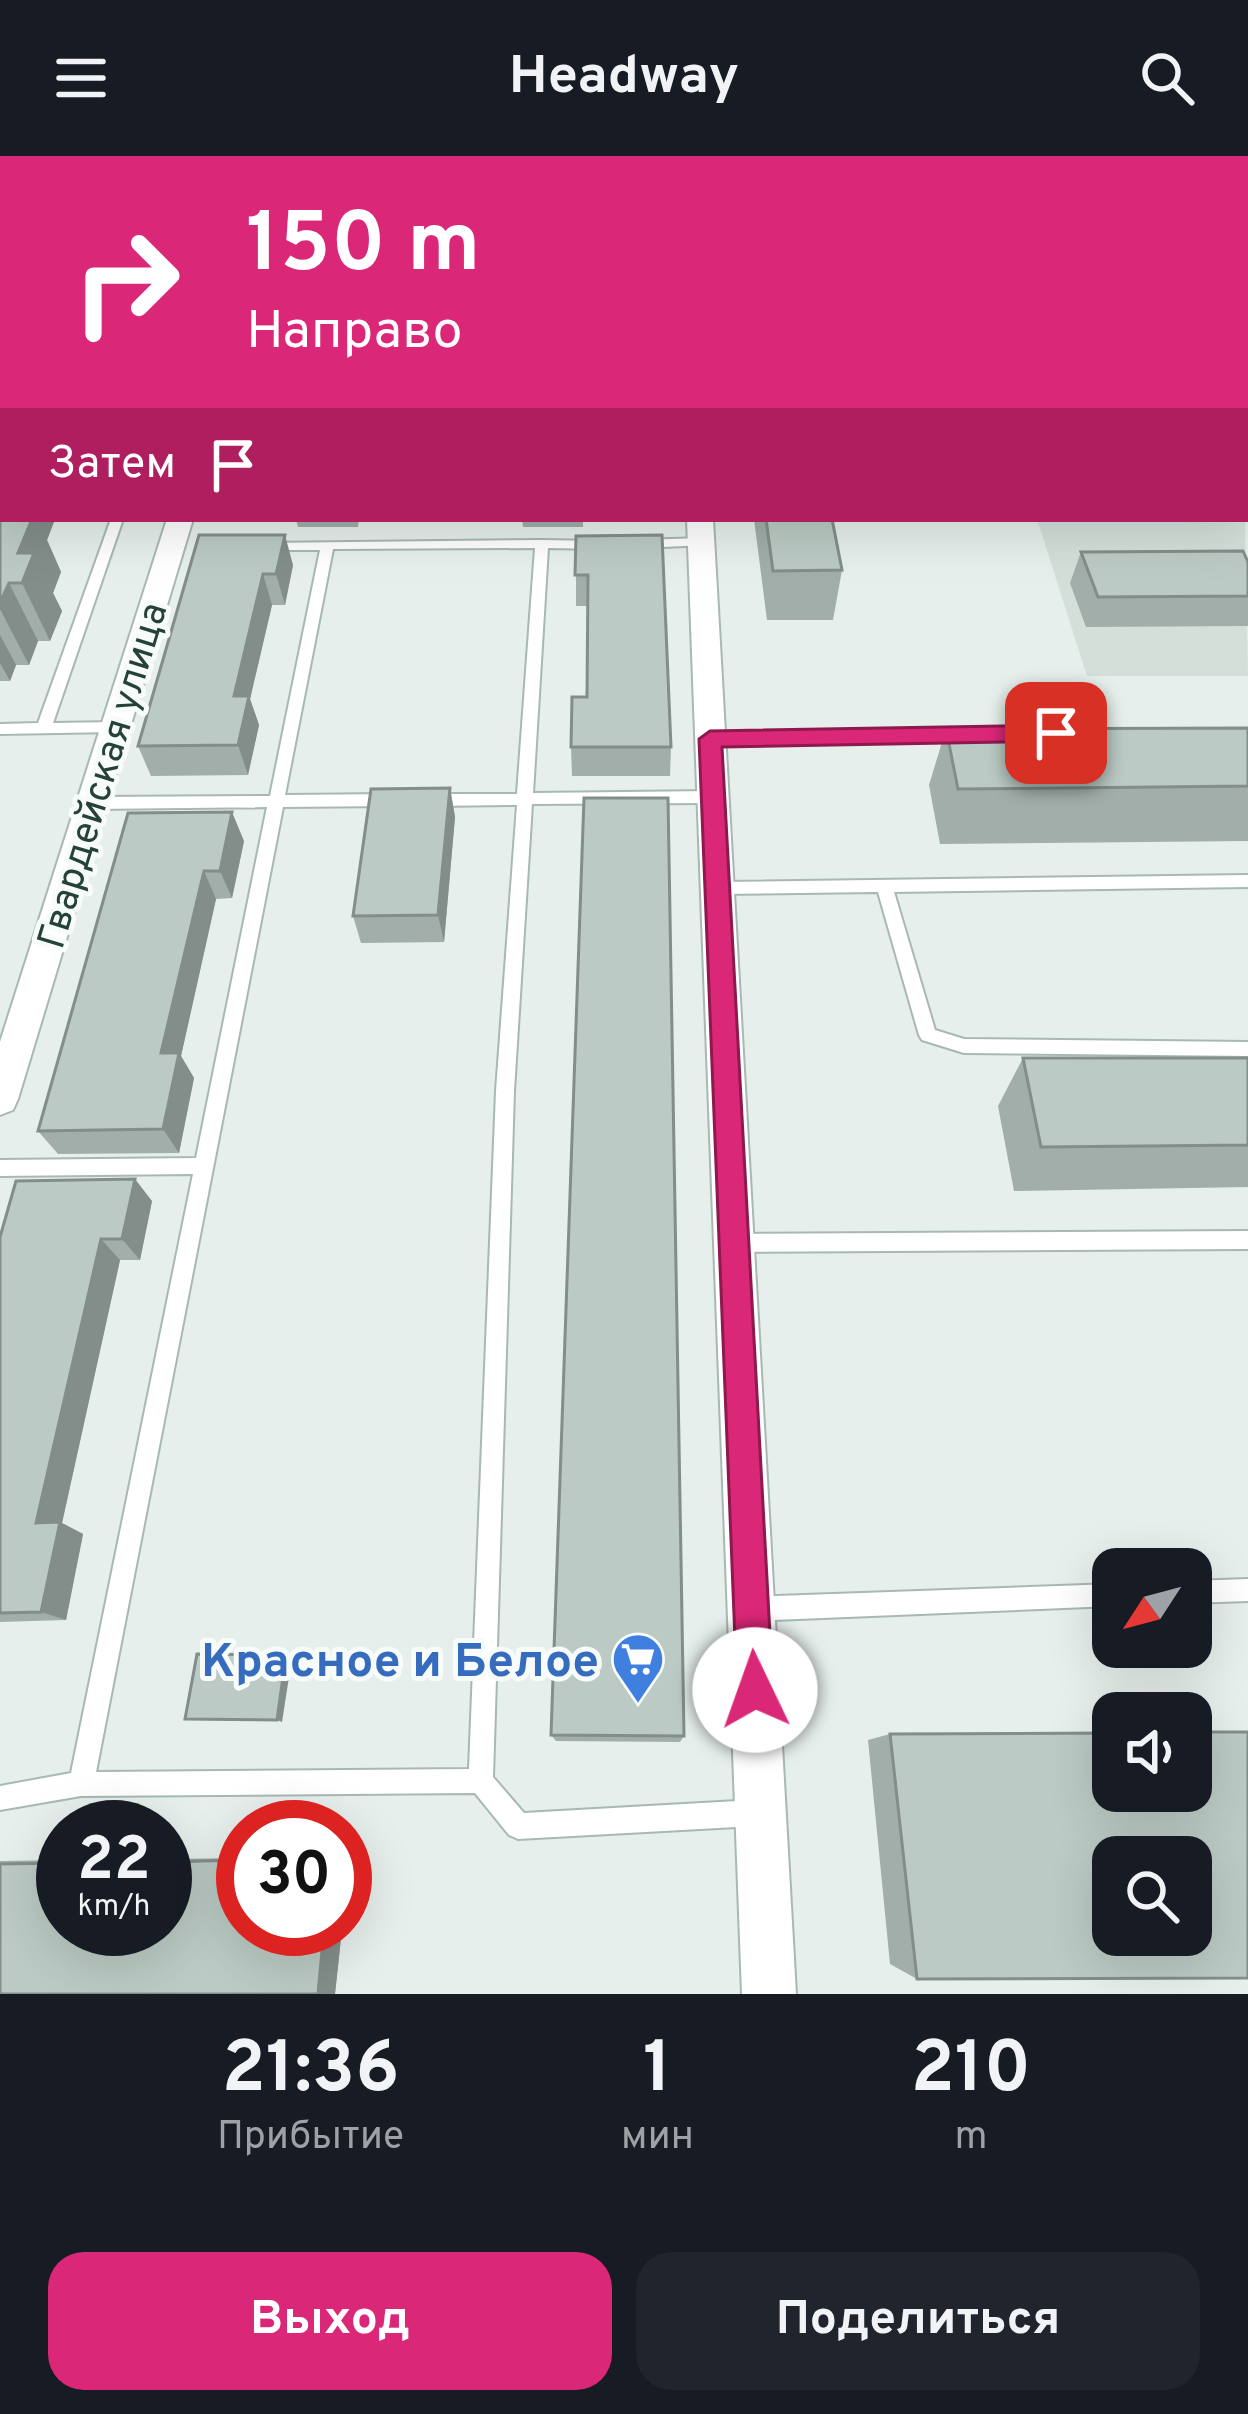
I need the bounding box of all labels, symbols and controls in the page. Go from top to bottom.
text: Headway [509,44,739,113]
icon: menu [48,45,114,111]
icon: search [1134,45,1200,111]
text: 150 m [246,195,481,301]
icon: right [48,204,204,360]
text: Направо [246,299,463,368]
icon: arrive [200,432,266,498]
text: Затем [48,437,176,494]
street label: Гвардейская улица [29,597,181,955]
pin [1005,682,1107,784]
icon: arrive [1023,700,1089,766]
north arrow [1092,1548,1212,1668]
map controls [1092,1548,1212,1956]
position arrow [692,1627,818,1753]
supermarket icon: Красное и Белое [610,1631,666,1705]
place label: Красное и Белое [201,1634,599,1694]
button: sound [1092,1692,1212,1812]
speed limit sign: 30 [216,1800,372,1956]
text: 22 [77,1825,151,1901]
button: search [1092,1836,1212,1956]
text: km/h [78,1889,150,1926]
text: 21:36 [222,2026,399,2118]
text: 1 [643,2026,672,2118]
text: 210 [911,2026,1031,2118]
text: Прибытие [217,2114,404,2163]
text: мин [621,2114,694,2163]
text: m [954,2114,987,2163]
button: Выход [48,2252,612,2390]
button: Поделиться [636,2252,1200,2390]

